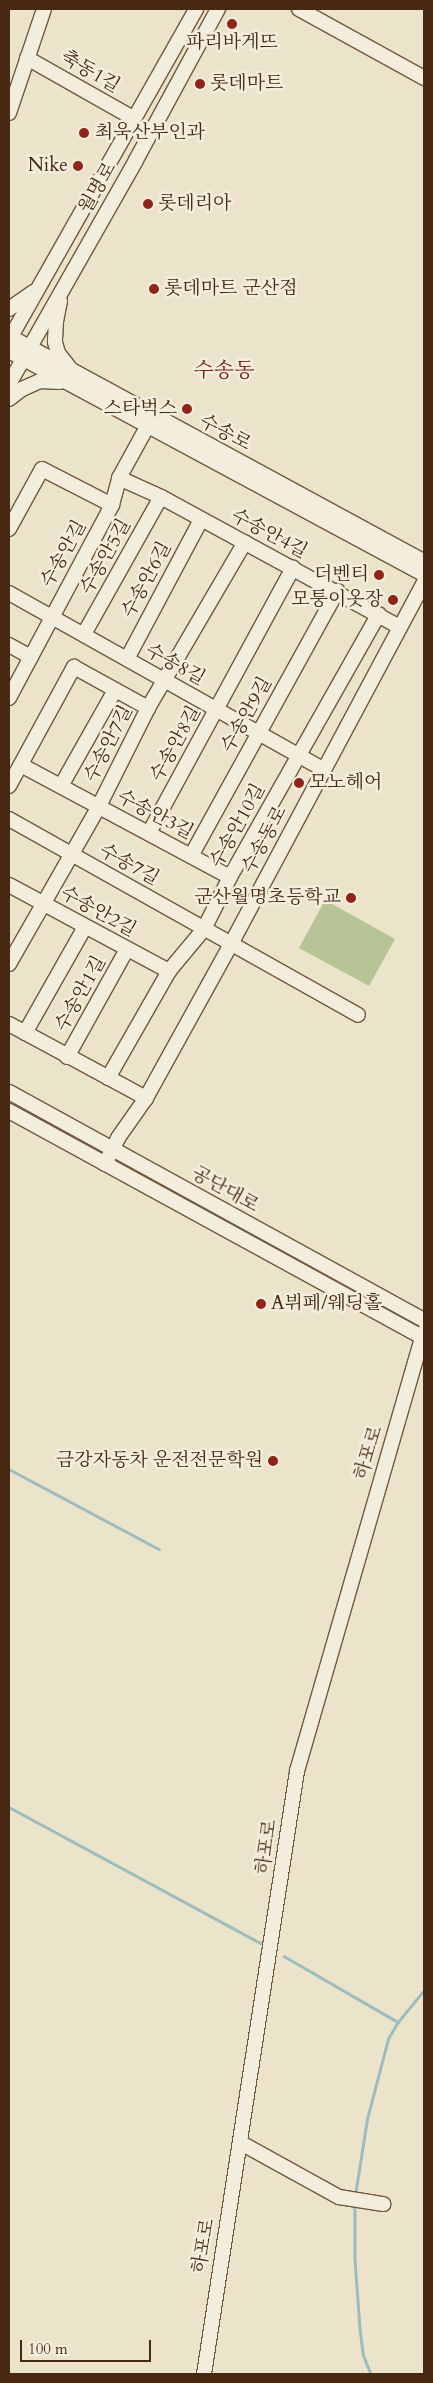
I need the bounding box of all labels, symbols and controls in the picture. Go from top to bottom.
marker: 파리바게뜨 [226,18,238,30]
place label: 파리바게뜨 [186,32,278,54]
street label: 축동1길 [56,46,124,98]
place label: 롯데마트 [210,73,283,95]
marker: 롯데마트 [194,78,206,90]
place label: 최욱산부인과 [95,122,205,144]
marker: 최욱산부인과 [77,126,91,140]
place label: Nike [28,155,68,177]
street label: 월명로 [74,158,122,218]
marker: Nike [72,160,84,172]
place label: 롯데리아 [158,193,231,215]
marker: 롯데리아 [142,198,154,210]
place label: 롯데마트 군산점 [164,278,298,300]
marker: 롯데마트 군산점 [148,283,160,295]
district label: 수송동 [194,358,254,384]
place label: 스타벅스 [104,398,177,420]
marker: 스타벅스 [181,403,193,415]
street label: 수송로 [195,410,255,456]
street label: 수송안4길 [227,504,311,564]
street label: 수송안5길 [76,515,136,599]
street label: 수송안길 [36,516,92,592]
street label: 수송안6길 [117,538,177,622]
place label: 더벤티 [314,564,369,586]
marker: 더벤티 [373,569,385,581]
place label: 모퉁이옷장 [291,589,383,611]
marker: 모퉁이옷장 [387,594,399,606]
street label: 수송8길 [141,639,209,691]
street label: 수송안9길 [217,673,277,757]
street label: 수송안7길 [80,702,138,786]
street label: 수송안8길 [146,702,206,786]
place label: 모노헤어 [309,772,382,794]
marker: 모노헤어 [293,777,305,789]
street label: 수송안10길 [206,780,270,872]
street label: 수송안3길 [113,785,197,845]
street label: 수송동로 [238,802,292,878]
street label: 수송7길 [95,839,163,891]
street label: 수송안2길 [56,882,140,942]
place label: 군산월명초등학교 [194,887,341,909]
marker: 군산월명초등학교 [345,892,357,904]
street label: 수송안1길 [51,952,111,1036]
street label: 공단대로 [187,1162,263,1218]
place label: A뷔페/웨딩홀 [271,1293,382,1315]
marker: A뷔페/웨딩홀 [255,1298,267,1310]
street label: 하포로 [350,1423,388,1483]
place label: 금강자동차 운전전문학원 [56,1450,263,1472]
marker: 금강자동차 운전전문학원 [267,1455,279,1467]
street label: 하포로 [252,1818,282,1876]
street label: 하포로 [188,2217,220,2275]
scale bar [22,2330,154,2362]
text: 100 m [28,2339,68,2359]

